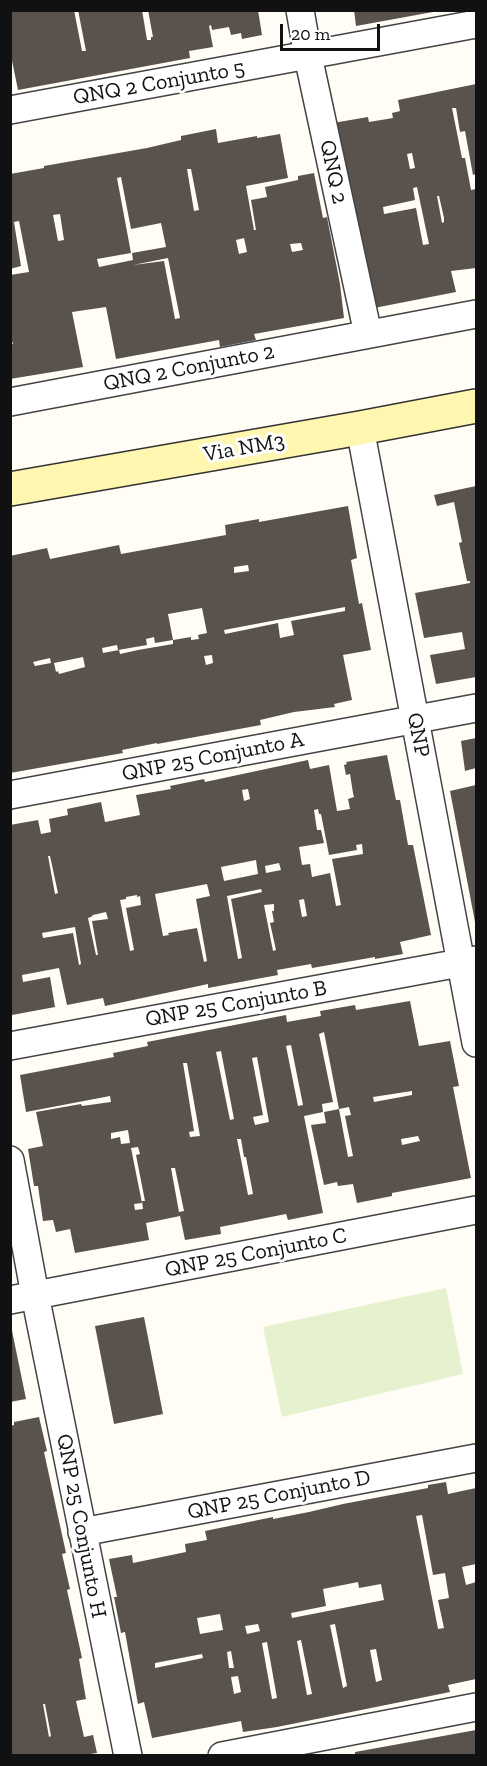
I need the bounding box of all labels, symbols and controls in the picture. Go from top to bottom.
scale bar [283,12,384,50]
text: 20 m [291,23,330,45]
street label: QNQ 2 Conjunto 5 [71,55,247,111]
street label: QNQ 2 [313,138,353,206]
street label: QNQ 2 Conjunto 2 [101,338,277,398]
street label: Via NM3 [201,428,287,468]
street label: QNP [401,711,435,759]
street label: QNP 25 Conjunto A [120,726,306,788]
street label: QNP 25 Conjunto B [143,975,329,1033]
street label: QNP 25 Conjunto C [163,1222,349,1284]
street label: QNP 25 Conjunto H [50,1432,112,1620]
street label: QNP 25 Conjunto D [185,1464,373,1526]

